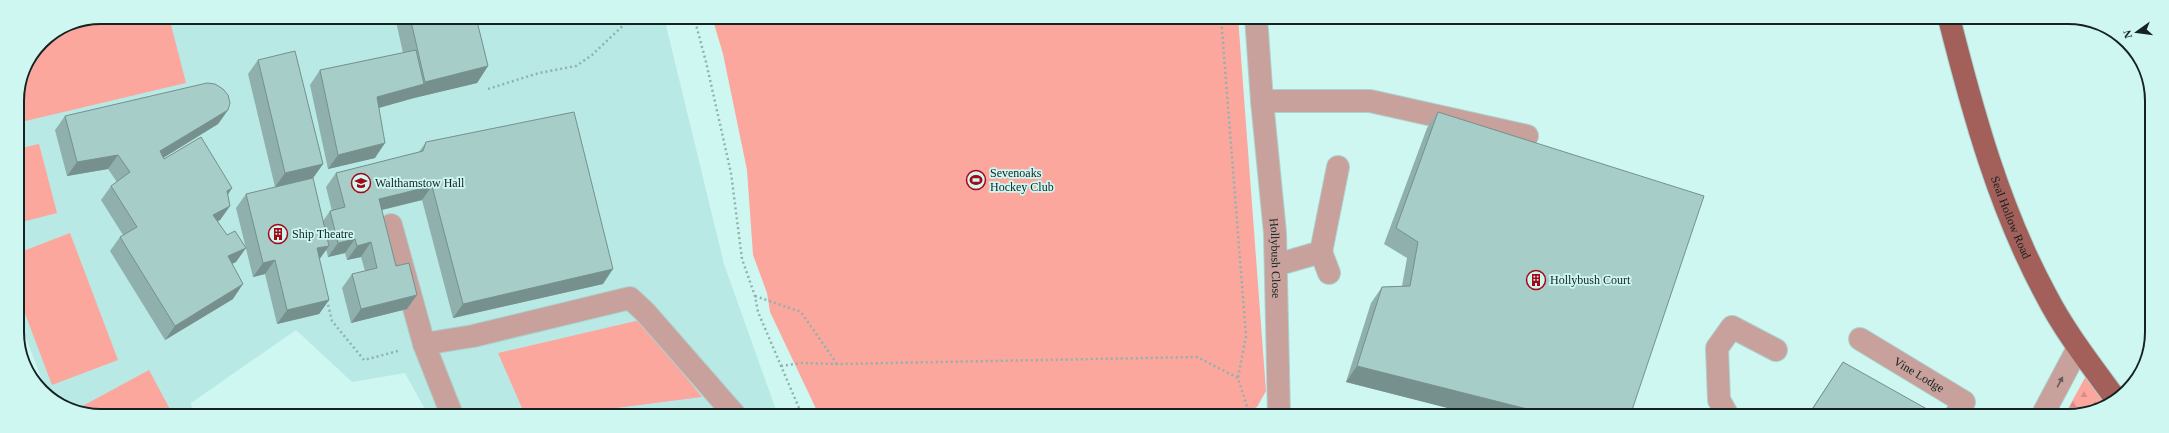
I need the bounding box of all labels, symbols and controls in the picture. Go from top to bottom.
north arrow [2117,12,2157,52]
text: N [2121,29,2134,40]
place label: Sevenoaks Hockey Club [990,166,1054,194]
sports icon: Sevenoaks Hockey Club [965,169,987,191]
school or university icon: Walthamstow Hall [350,172,372,194]
street label: Seal Hollow Road [1988,174,2034,261]
place label: Walthamstow Hall [375,176,465,190]
street label: Hollybush Close [1267,217,1283,298]
building icon: Ship Theatre [267,223,289,245]
place label: Ship Theatre [292,227,353,241]
building icon: Hollybush Court [1525,269,1547,291]
place label: Hollybush Court [1550,273,1631,287]
street label: Vine Lodge [1891,354,1947,395]
one-way arrow [2057,376,2064,388]

